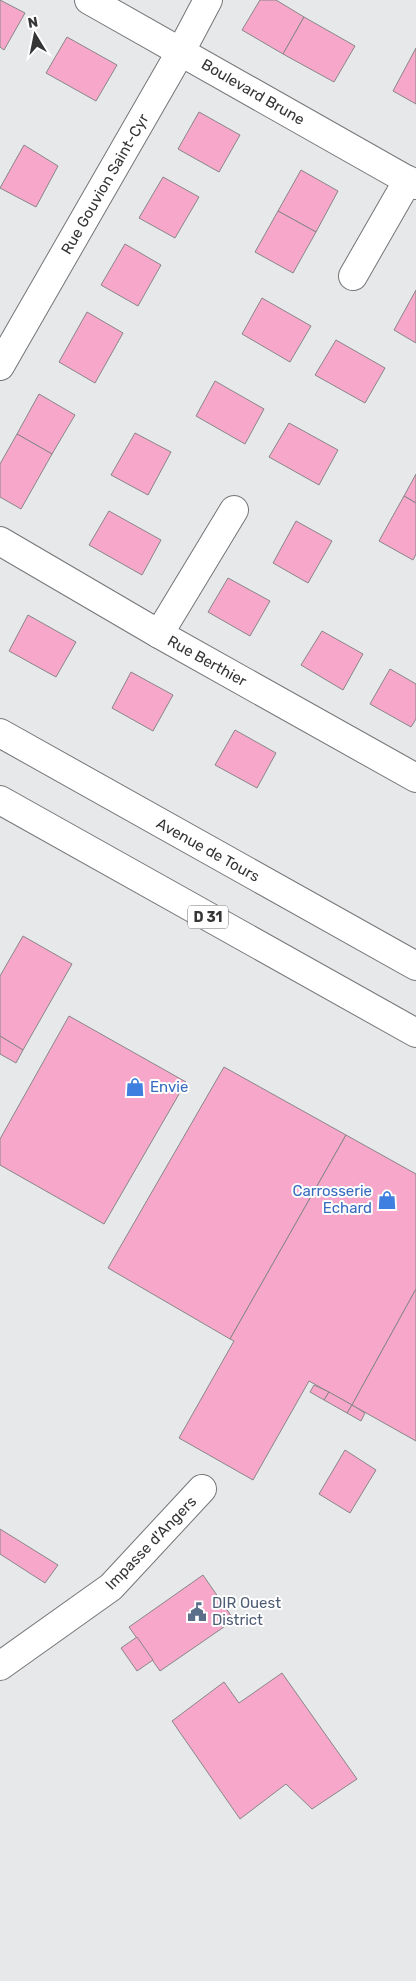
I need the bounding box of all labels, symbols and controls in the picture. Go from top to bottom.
north arrow [10,10,60,60]
text: N [26,13,39,32]
street label: Boulevard Brune [198,55,308,129]
street label: Rue Gouvion Saint-Cyr [57,110,153,257]
street label: Rue Berthier [164,632,250,690]
street label: Avenue de Tours [153,814,263,886]
road number: D 31 [188,906,228,929]
shop icon: Envie [124,1076,146,1098]
place label: Envie [150,1078,188,1096]
place label: Carrosserie Echard [292,1182,372,1217]
shop icon: Carrosserie Echard [376,1189,398,1211]
street label: Impasse d'Angers [102,1492,200,1594]
place label: DIR Ouest District [212,1594,281,1629]
public building icon: DIR Ouest District [186,1601,208,1623]

